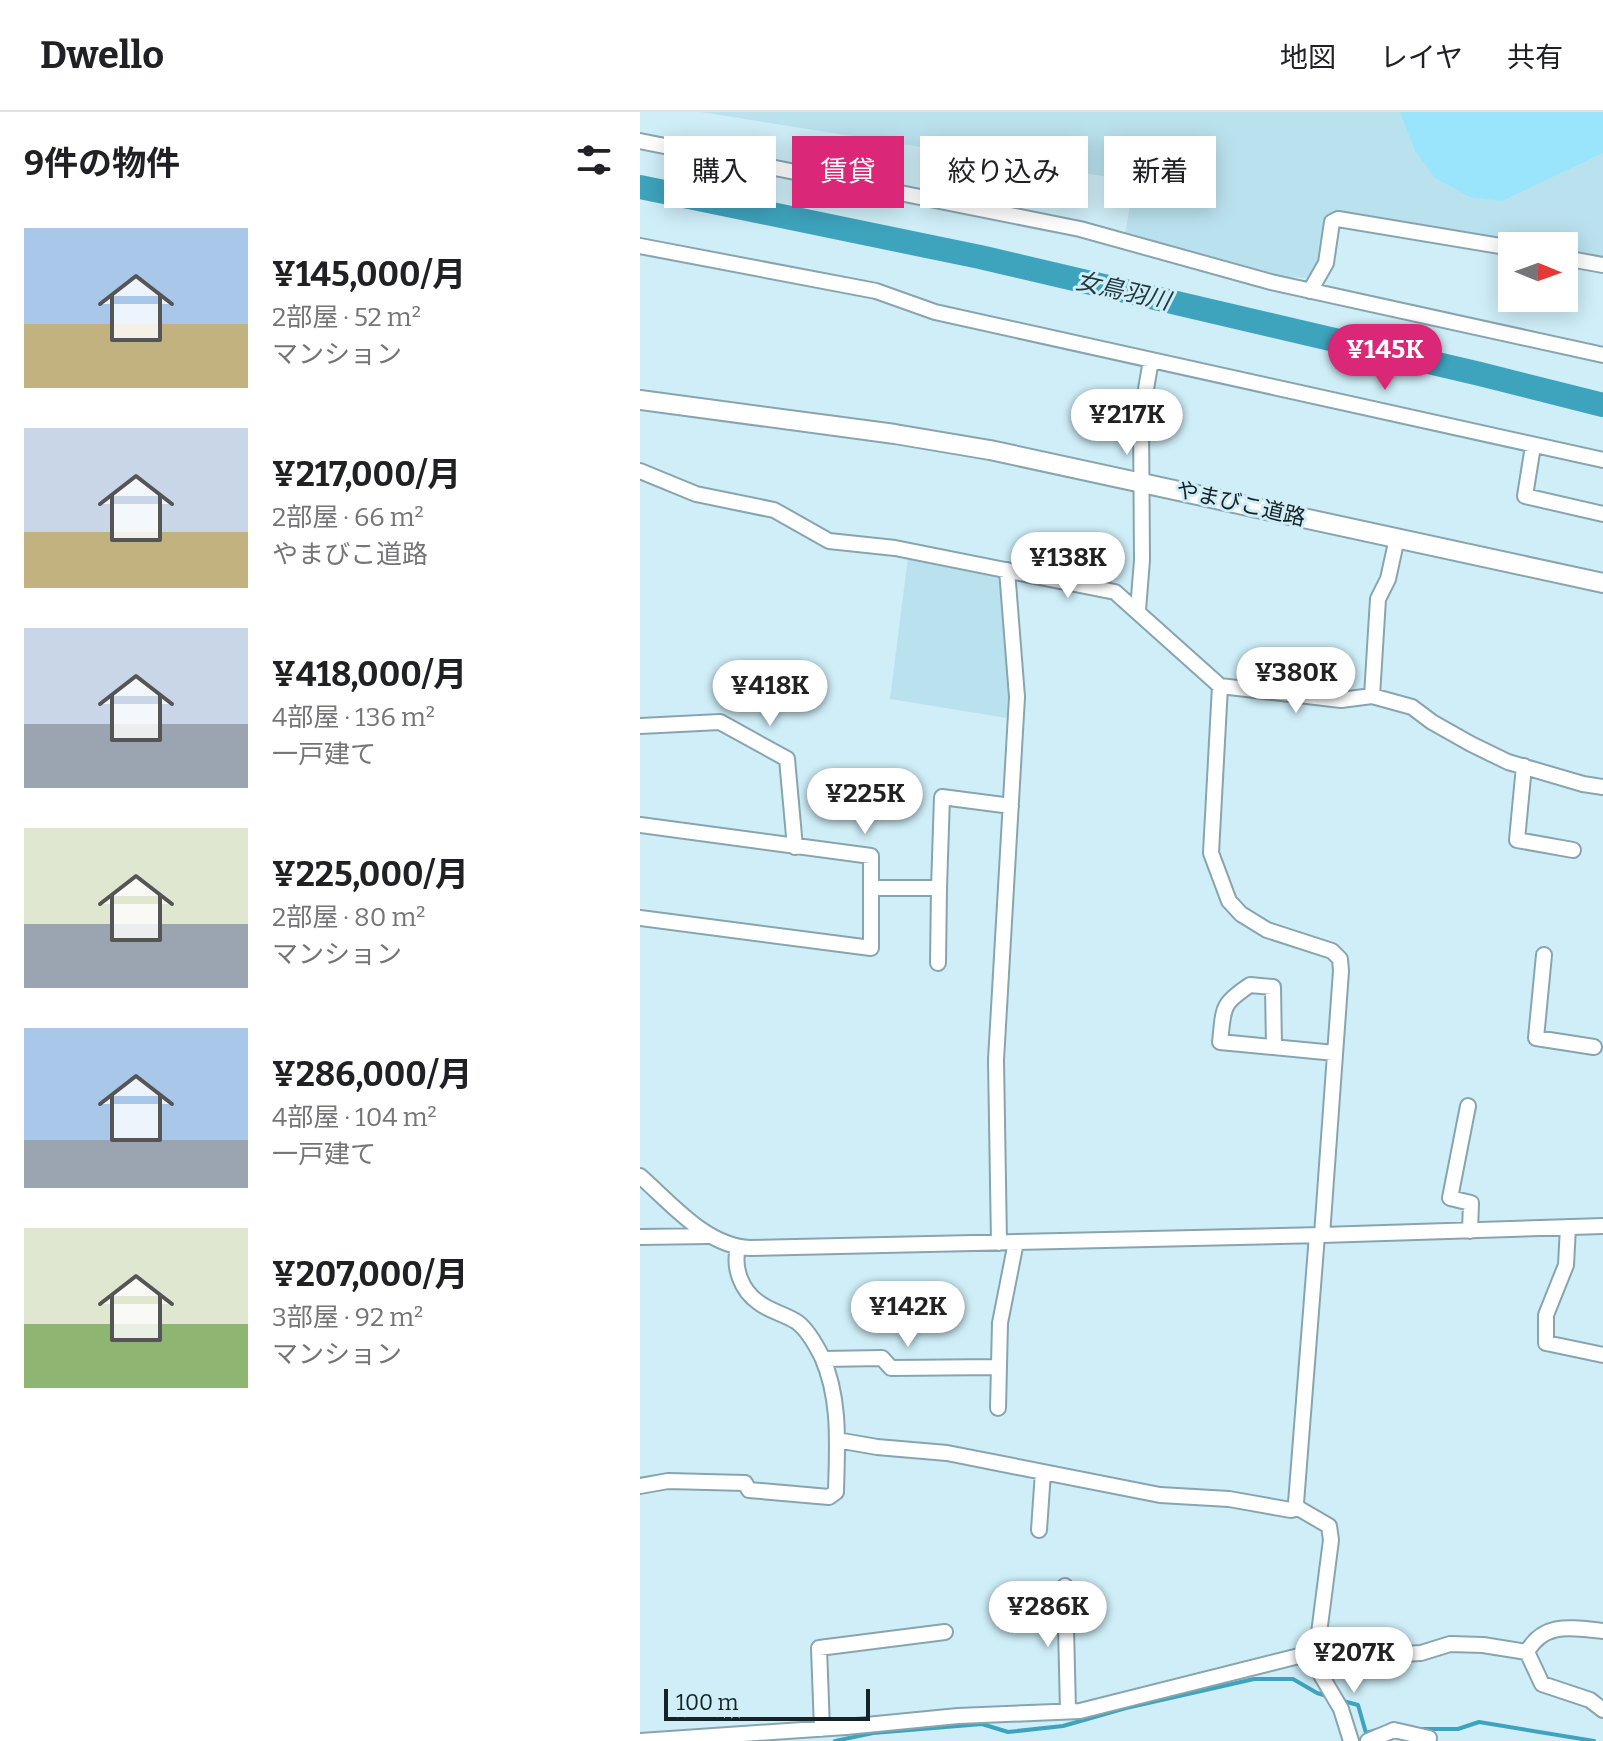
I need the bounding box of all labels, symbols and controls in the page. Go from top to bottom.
text: Dwello [40,32,164,78]
text: 地図 [1280,41,1336,74]
text: レイヤ [1380,41,1463,74]
text: 共有 [1507,41,1563,74]
chip: 購入 [664,136,776,208]
chip: 賃貸 [792,136,904,208]
chip: 絞り込み [920,136,1088,208]
chip: 新着 [1104,136,1216,208]
icon: filters [572,138,616,182]
text: 9件の物件 [24,143,180,184]
north arrow [1498,232,1578,312]
map controls [1498,232,1578,312]
text: ¥145,000/月 [272,254,466,295]
icon: home [88,260,184,356]
water label: 女鳥羽川 [1073,267,1176,316]
text: 2部屋 · 52 m² [272,302,421,333]
pin: ¥145K [1329,324,1441,392]
text: ¥145K [1346,334,1424,365]
text: マンション [272,339,402,370]
pin: ¥217K [1071,389,1183,457]
text: ¥217K [1089,399,1165,430]
text: ¥217,000/月 [272,454,461,495]
icon: home [88,460,184,556]
street label: やまびこ道路 [1174,475,1308,531]
text: 2部屋 · 66 m² [272,502,424,533]
pin: ¥138K [1012,532,1124,600]
text: やまびこ道路 [272,539,428,570]
text: ¥138K [1029,542,1107,573]
pin: ¥380K [1240,647,1352,715]
text: ¥418,000/月 [272,654,467,695]
text: ¥380K [1254,657,1338,688]
icon: home [88,660,184,756]
pin: ¥418K [714,660,826,728]
text: ¥418K [731,670,809,701]
text: 4部屋 · 136 m² [272,702,435,733]
text: 一戸建て [272,739,376,770]
pin: ¥225K [809,768,921,836]
text: ¥225K [825,778,905,809]
text: ¥225,000/月 [272,854,469,895]
icon: home [88,860,184,956]
text: 2部屋 · 80 m² [272,902,426,933]
text: マンション [272,939,402,970]
text: ¥286,000/月 [272,1054,472,1095]
icon: home [88,1060,184,1156]
text: 4部屋 · 104 m² [272,1102,437,1133]
text: 一戸建て [272,1139,376,1170]
text: ¥207,000/月 [272,1254,469,1295]
icon: home [88,1260,184,1356]
pin: ¥142K [852,1281,964,1349]
text: ¥142K [869,1291,947,1322]
text: 3部屋 · 92 m² [272,1302,423,1333]
text: マンション [272,1339,402,1370]
pin: ¥286K [992,1581,1104,1649]
text: ¥286K [1007,1591,1089,1622]
pin: ¥207K [1298,1627,1410,1695]
text: ¥207K [1313,1637,1395,1668]
scale bar [664,1685,870,1721]
text: 100 m [676,1689,739,1716]

